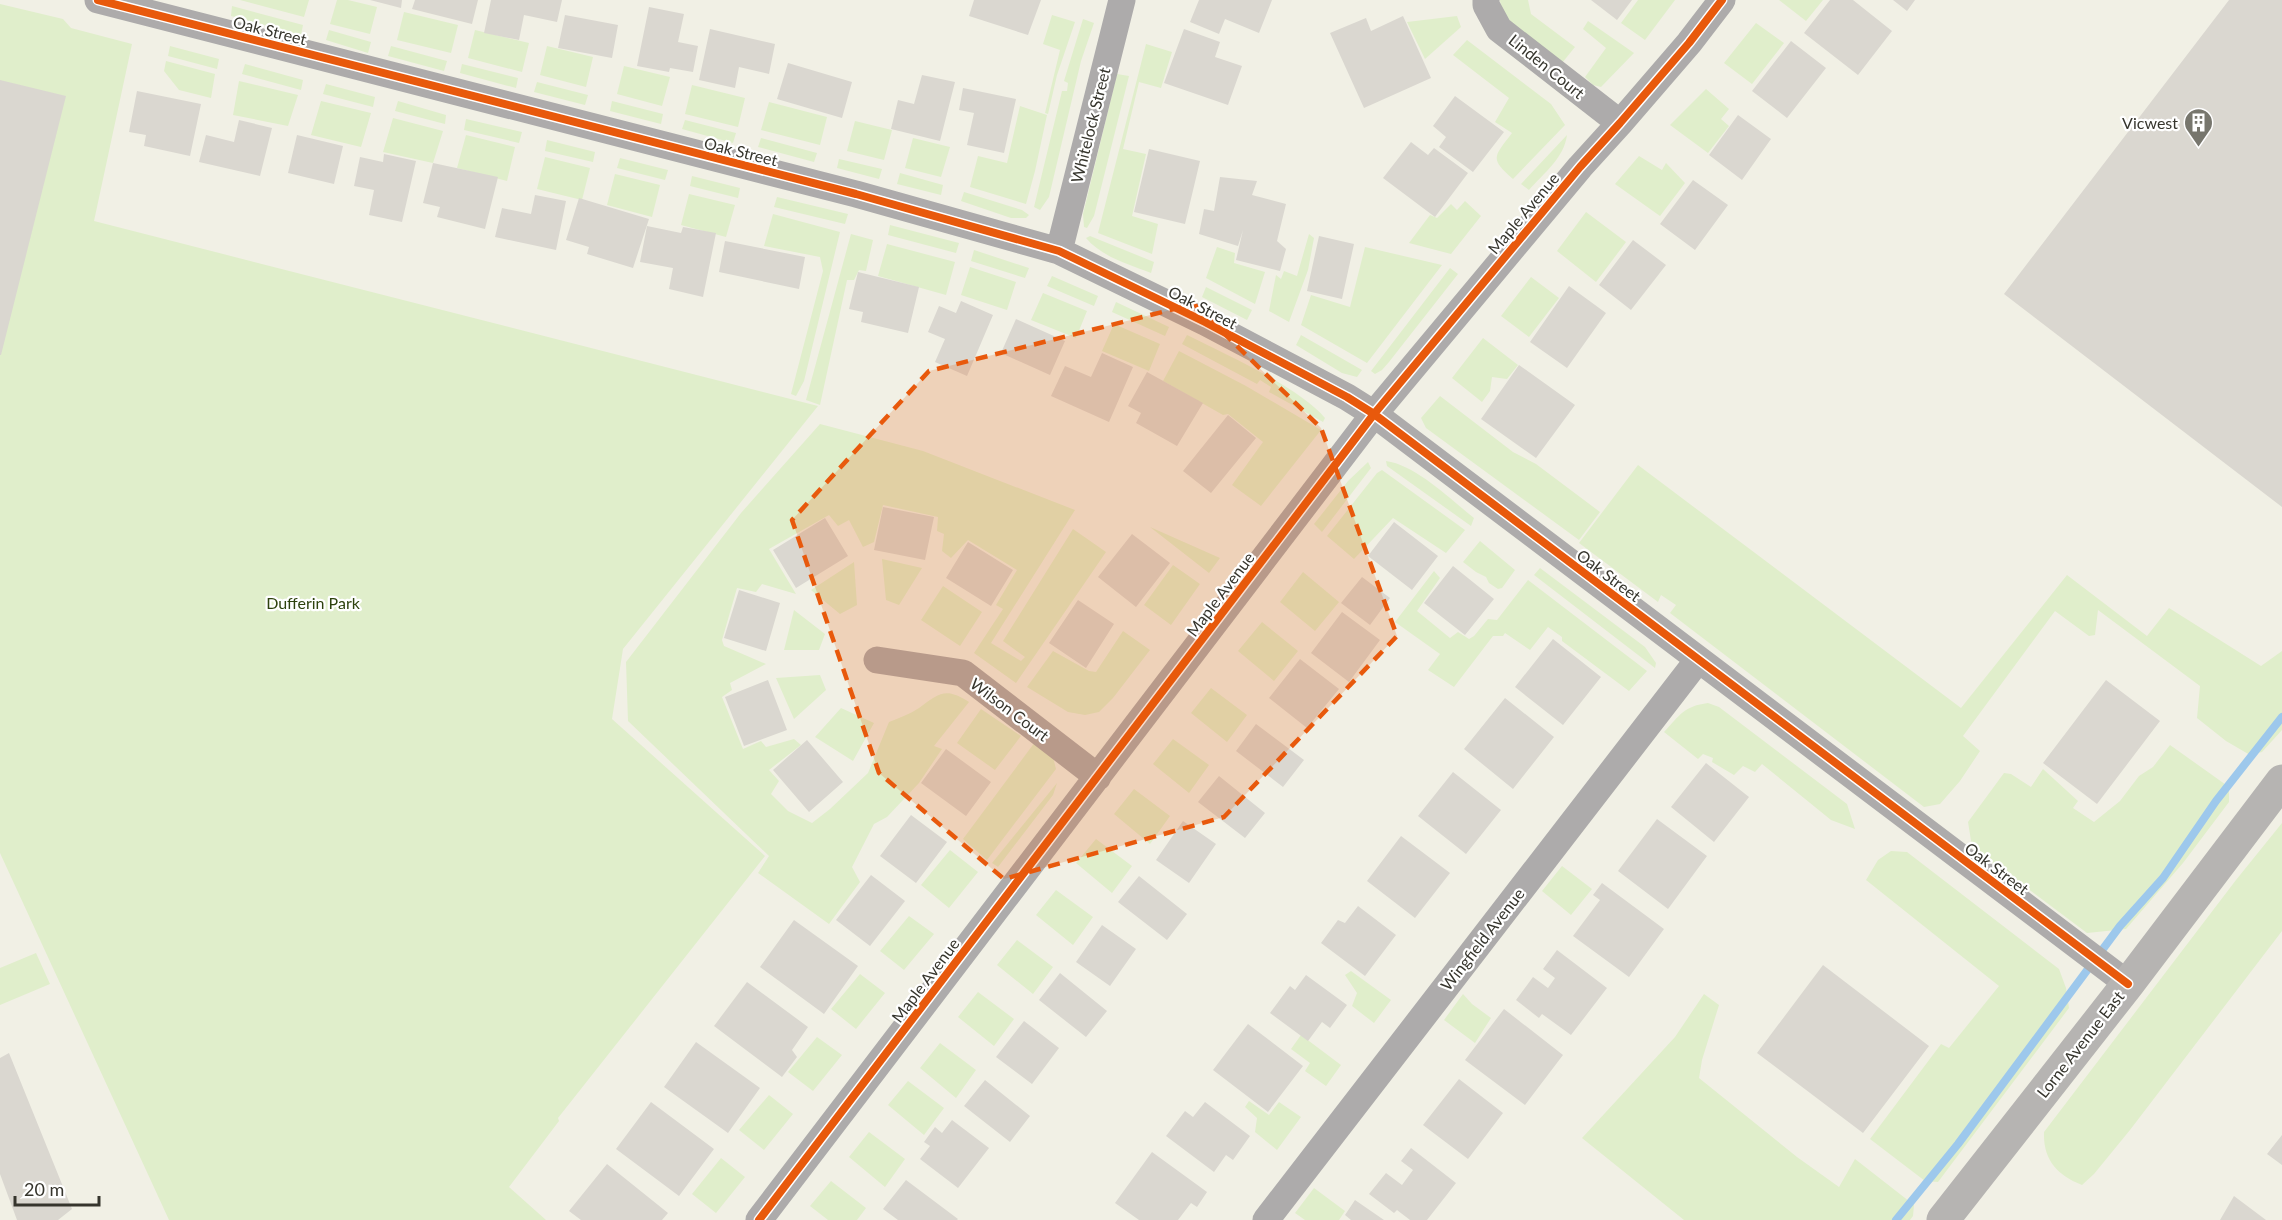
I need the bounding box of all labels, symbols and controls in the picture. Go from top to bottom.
street label: Oak Street [231,12,309,48]
street label: Linden Court [1505,30,1589,102]
street label: Whitelock Street [1066,65,1114,185]
building icon: Vicwest [2183,106,2215,148]
place label: Vicwest [2122,113,2178,132]
street label: Oak Street [702,133,780,169]
street label: Maple Avenue [1483,168,1563,258]
street label: Oak Street [1165,282,1241,333]
street label: Oak Street [1573,545,1645,605]
street label: Maple Avenue [1182,548,1258,640]
park label: Dufferin Park [266,593,361,612]
street label: Wilson Court [967,673,1053,745]
street label: Oak Street [1961,838,2033,898]
street label: Wingfield Avenue [1436,884,1528,994]
street label: Maple Avenue [887,934,963,1026]
street label: Lorne Avenue East [2032,987,2128,1101]
scale bar [15,1169,99,1207]
text: 20 m [24,1178,64,1200]

